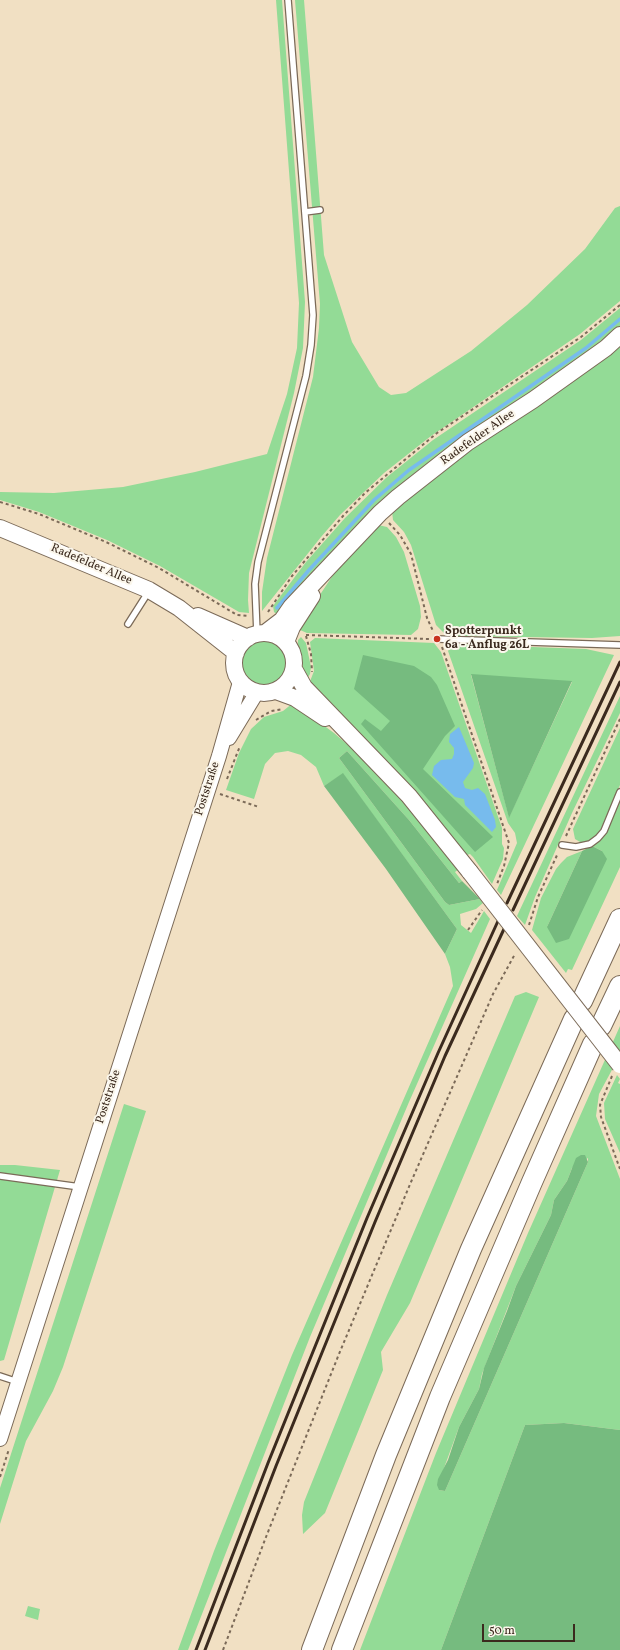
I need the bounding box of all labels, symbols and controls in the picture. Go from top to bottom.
street label: Radefelder Allee [438,407,518,469]
street label: Radefelder Allee [48,541,134,589]
place label: Spotterpunkt 6a - Anflug 26L [445,625,529,653]
marker: Spotterpunkt 6a - Anflug 26L [432,634,442,644]
street label: Poststraße [193,760,223,818]
street label: Poststraße [94,1068,124,1126]
scale bar [484,1616,577,1642]
text: 50 m [489,1623,515,1639]

